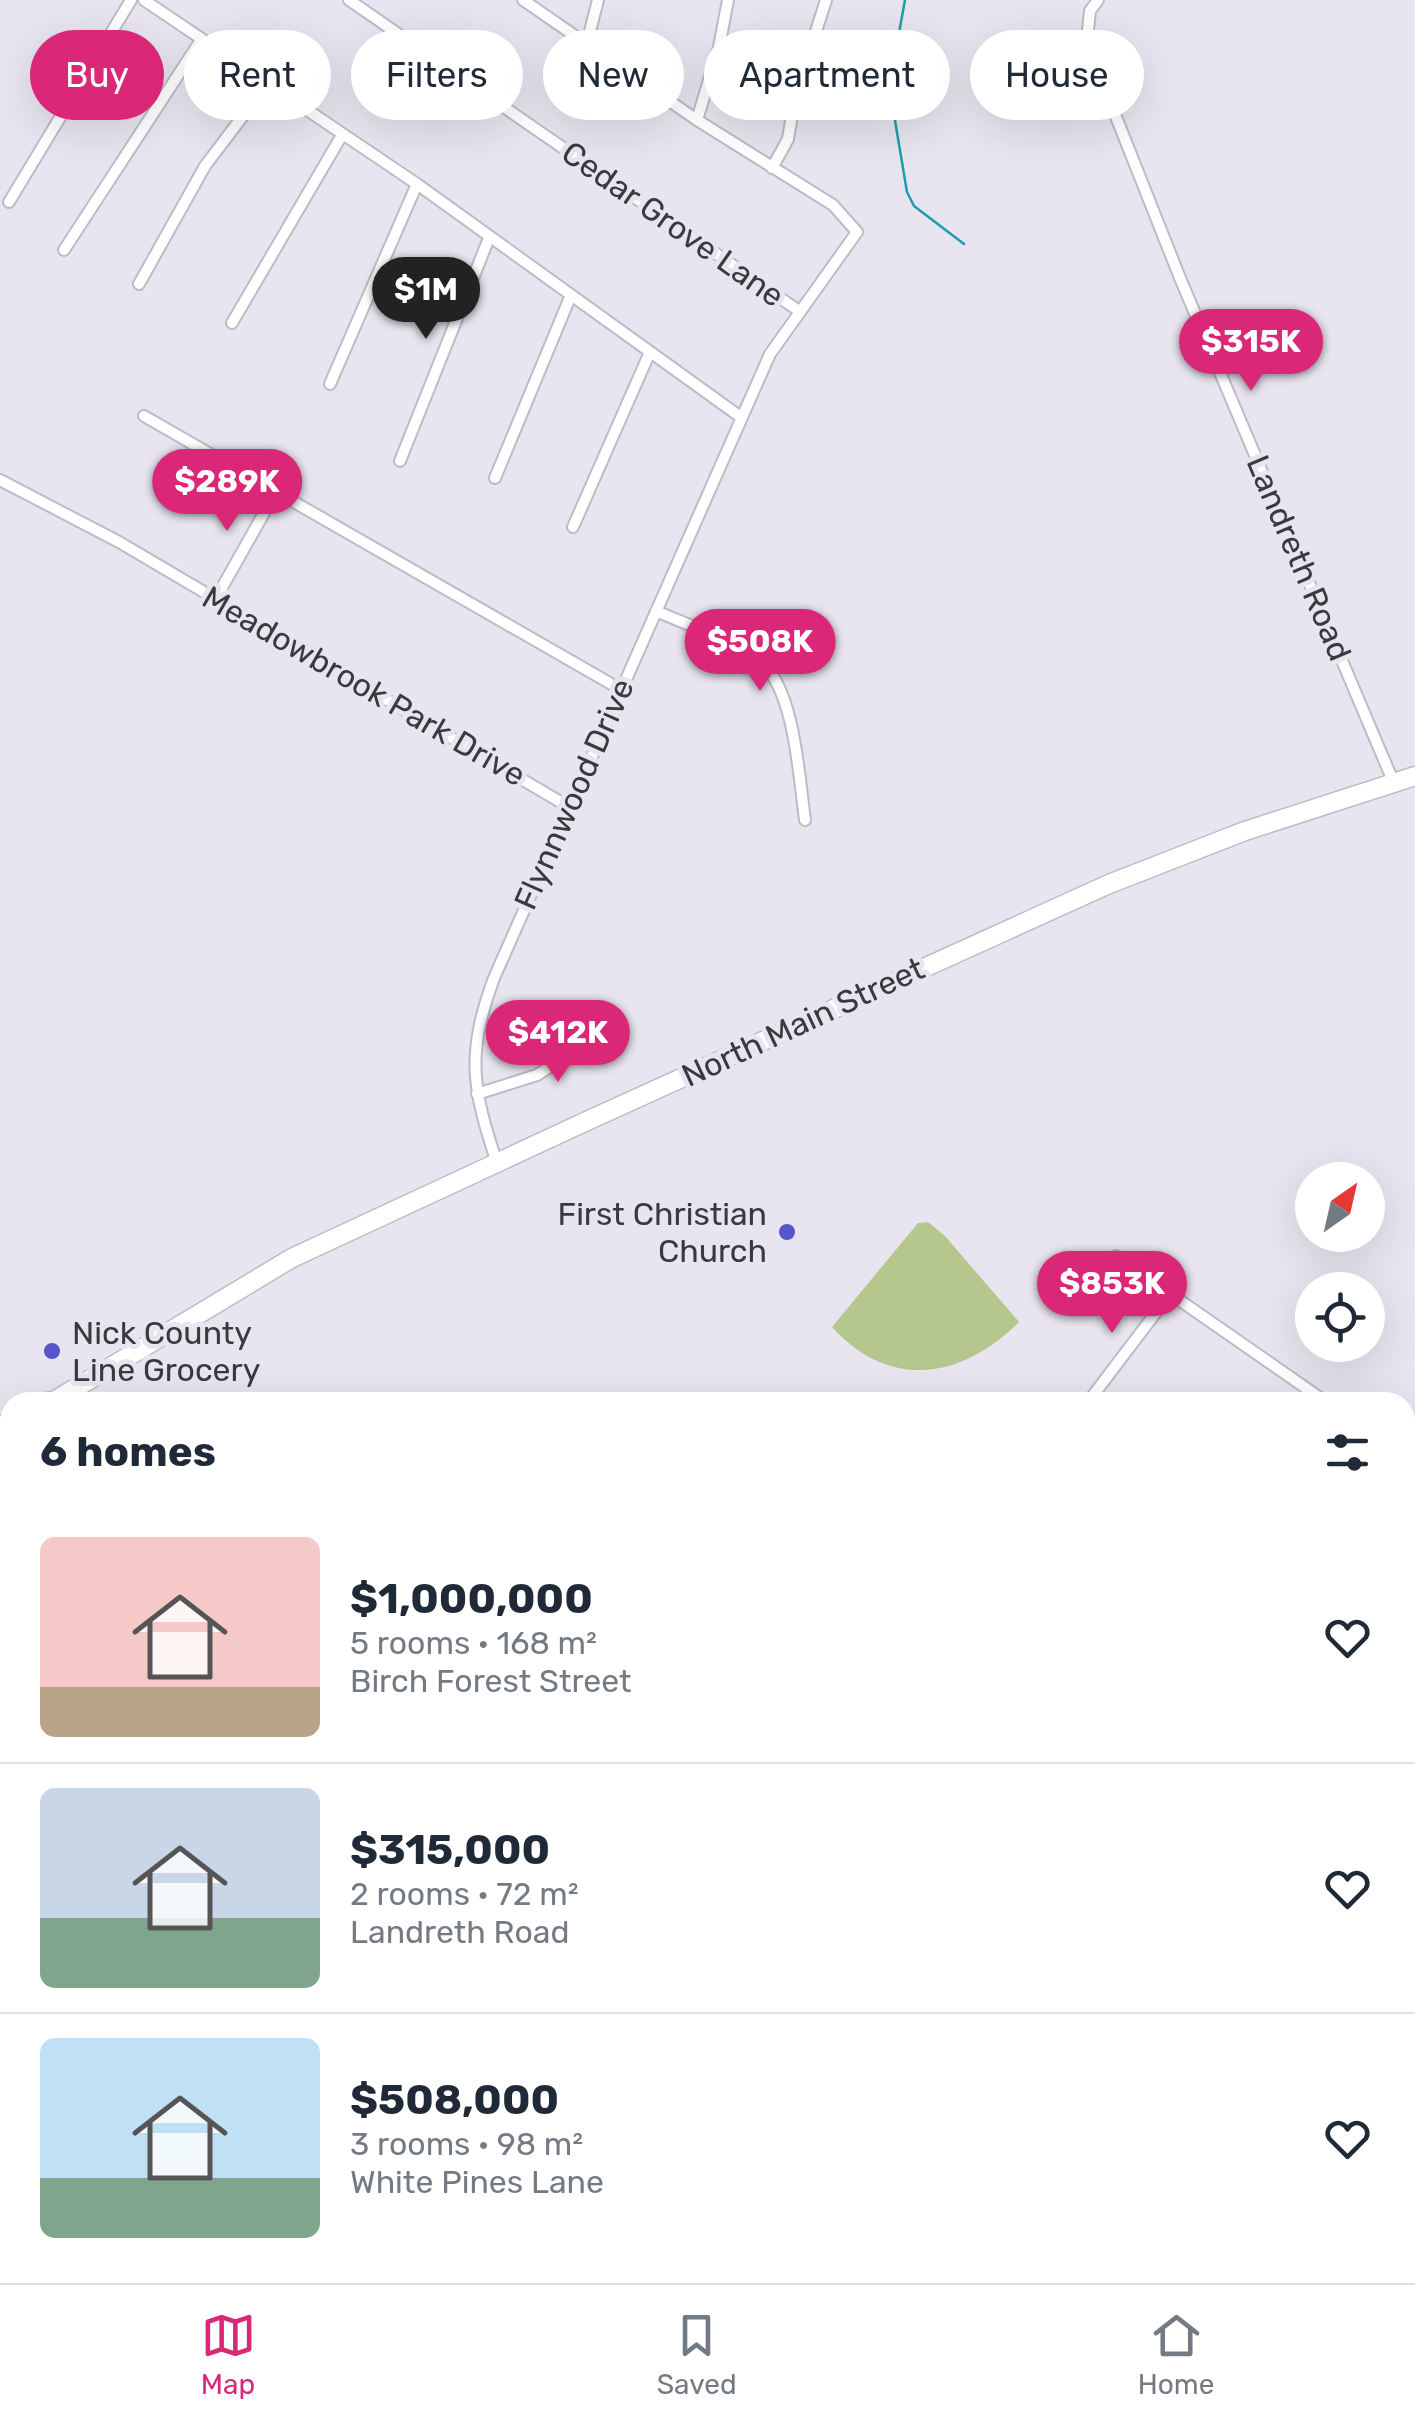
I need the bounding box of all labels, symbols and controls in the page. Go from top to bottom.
chip: Buy [30,30,164,120]
chip: Rent [184,30,331,120]
chip: Filters [351,30,523,120]
chip: New [543,30,684,120]
chip: Apartment [704,30,950,120]
chip: House [970,30,1144,120]
street label: Cedar Grove Lane [555,133,791,315]
pin: $1M [378,257,474,342]
text: $1M [394,270,458,308]
pin: $315K [1181,309,1321,394]
text: $315K [1201,322,1301,360]
pin: $289K [157,449,297,534]
street label: Landreth Road [1239,450,1359,666]
text: $289K [174,462,280,500]
street label: Meadowbrook Park Drive [196,578,532,794]
pin: $508K [690,609,830,694]
text: $508K [707,622,813,660]
street label: Flynnwood Drive [506,673,642,915]
street label: North Main Street [676,949,930,1095]
pin: $412K [488,1000,628,1085]
text: $412K [508,1013,608,1051]
north arrow [1295,1162,1385,1252]
map controls [1295,1162,1385,1362]
place label: First Christian Church [557,1195,767,1270]
marker: First Christian Church [776,1221,798,1243]
pin: $853K [1042,1251,1182,1336]
text: $853K [1059,1264,1165,1302]
button: locate [1295,1272,1385,1362]
place label: Nick County Line Grocery [72,1314,260,1389]
marker: Nick County Line Grocery [41,1340,63,1362]
icon: filters [1320,1425,1375,1480]
text: 6 homes [40,1427,216,1477]
text: $1,000,000 [350,1574,593,1624]
icon: home [120,1577,240,1697]
icon: heart [1320,1610,1375,1665]
text: 5 rooms · 168 m² [350,1624,597,1662]
text: Birch Forest Street [350,1662,632,1700]
text: $315,000 [350,1825,550,1875]
icon: home [120,1828,240,1948]
icon: heart [1320,1861,1375,1916]
text: 2 rooms · 72 m² [350,1875,579,1913]
text: Landreth Road [350,1913,569,1951]
text: $508,000 [350,2075,559,2125]
icon: home [120,2078,240,2198]
icon: heart [1320,2111,1375,2166]
text: 3 rooms · 98 m² [350,2125,583,2163]
text: White Pines Lane [350,2163,604,2201]
tab: Map [201,2308,256,2401]
tab: Saved [657,2308,737,2401]
tab: Home [1138,2308,1214,2401]

